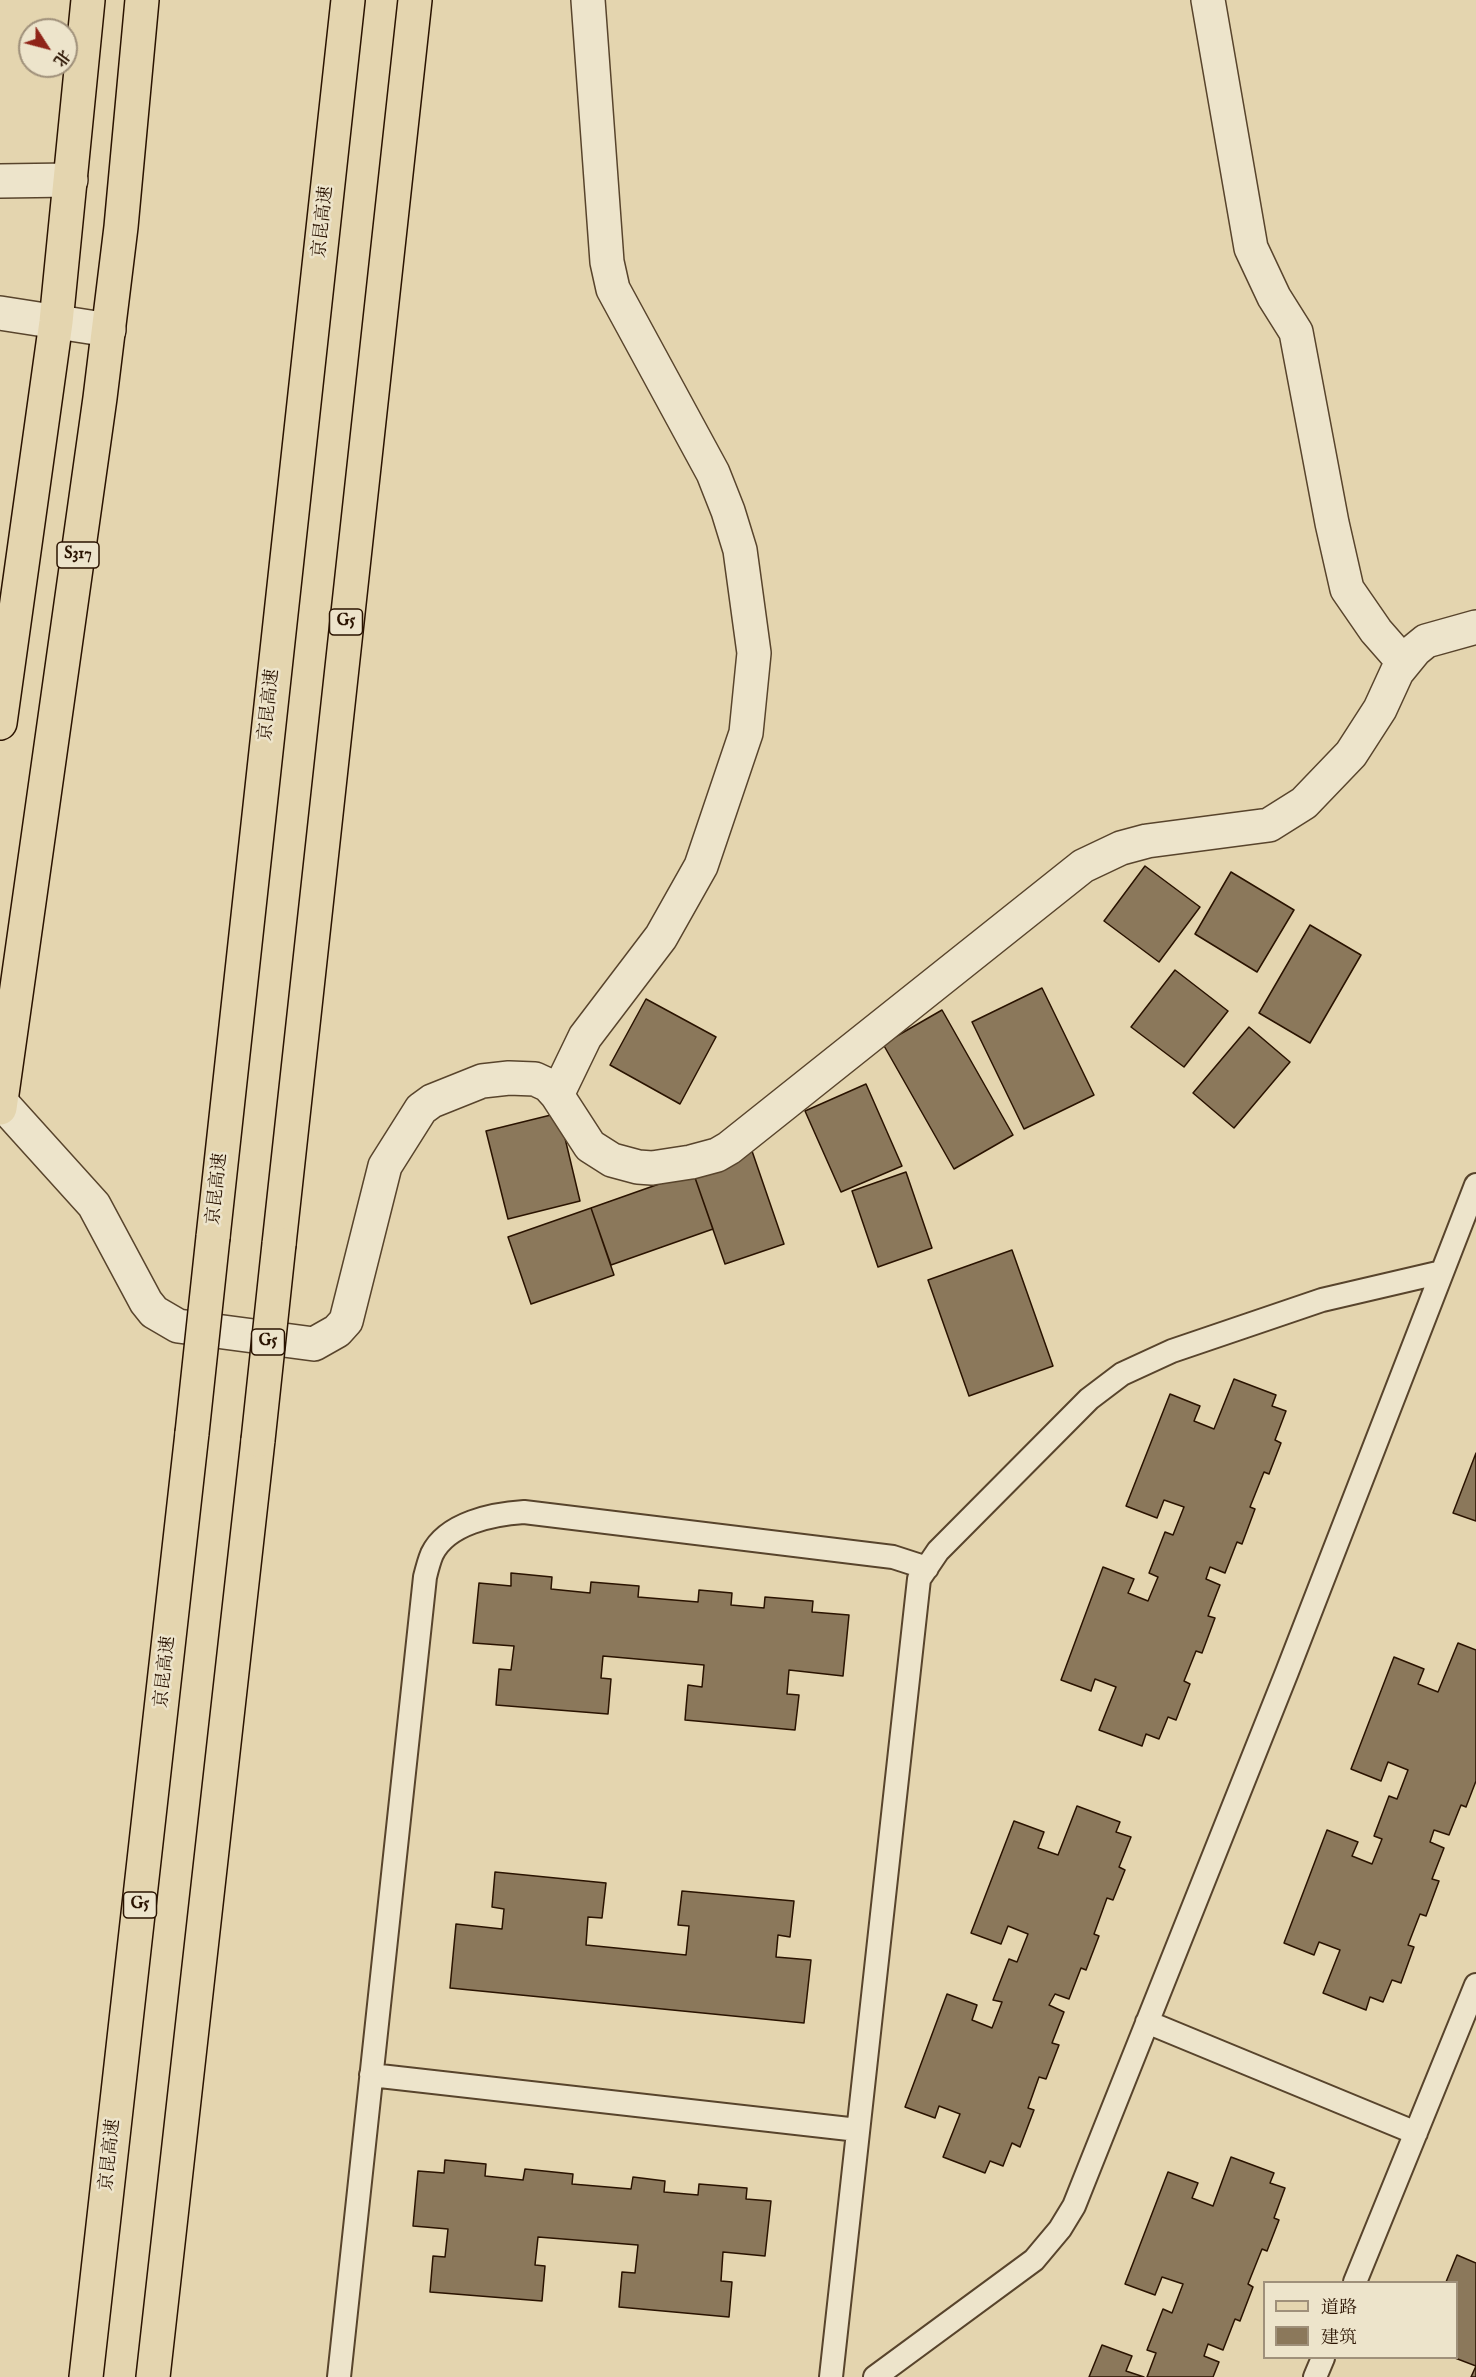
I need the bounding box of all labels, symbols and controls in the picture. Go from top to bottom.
north arrow [18,18,78,78]
text: 北 [48,45,74,70]
street label: 京昆高速 [309,185,339,259]
road number: S317 [57,542,99,568]
road number: G5 [330,609,362,635]
street label: 京昆高速 [255,668,285,742]
street label: 京昆高速 [203,1152,233,1226]
road number: G5 [252,1329,284,1355]
street label: 京昆高速 [151,1635,181,1709]
road number: G5 [124,1892,156,1918]
street label: 京昆高速 [96,2118,126,2192]
legend [1263,2281,1458,2359]
text: 道路 [1321,2297,1357,2320]
text: 建筑 [1321,2327,1357,2350]

